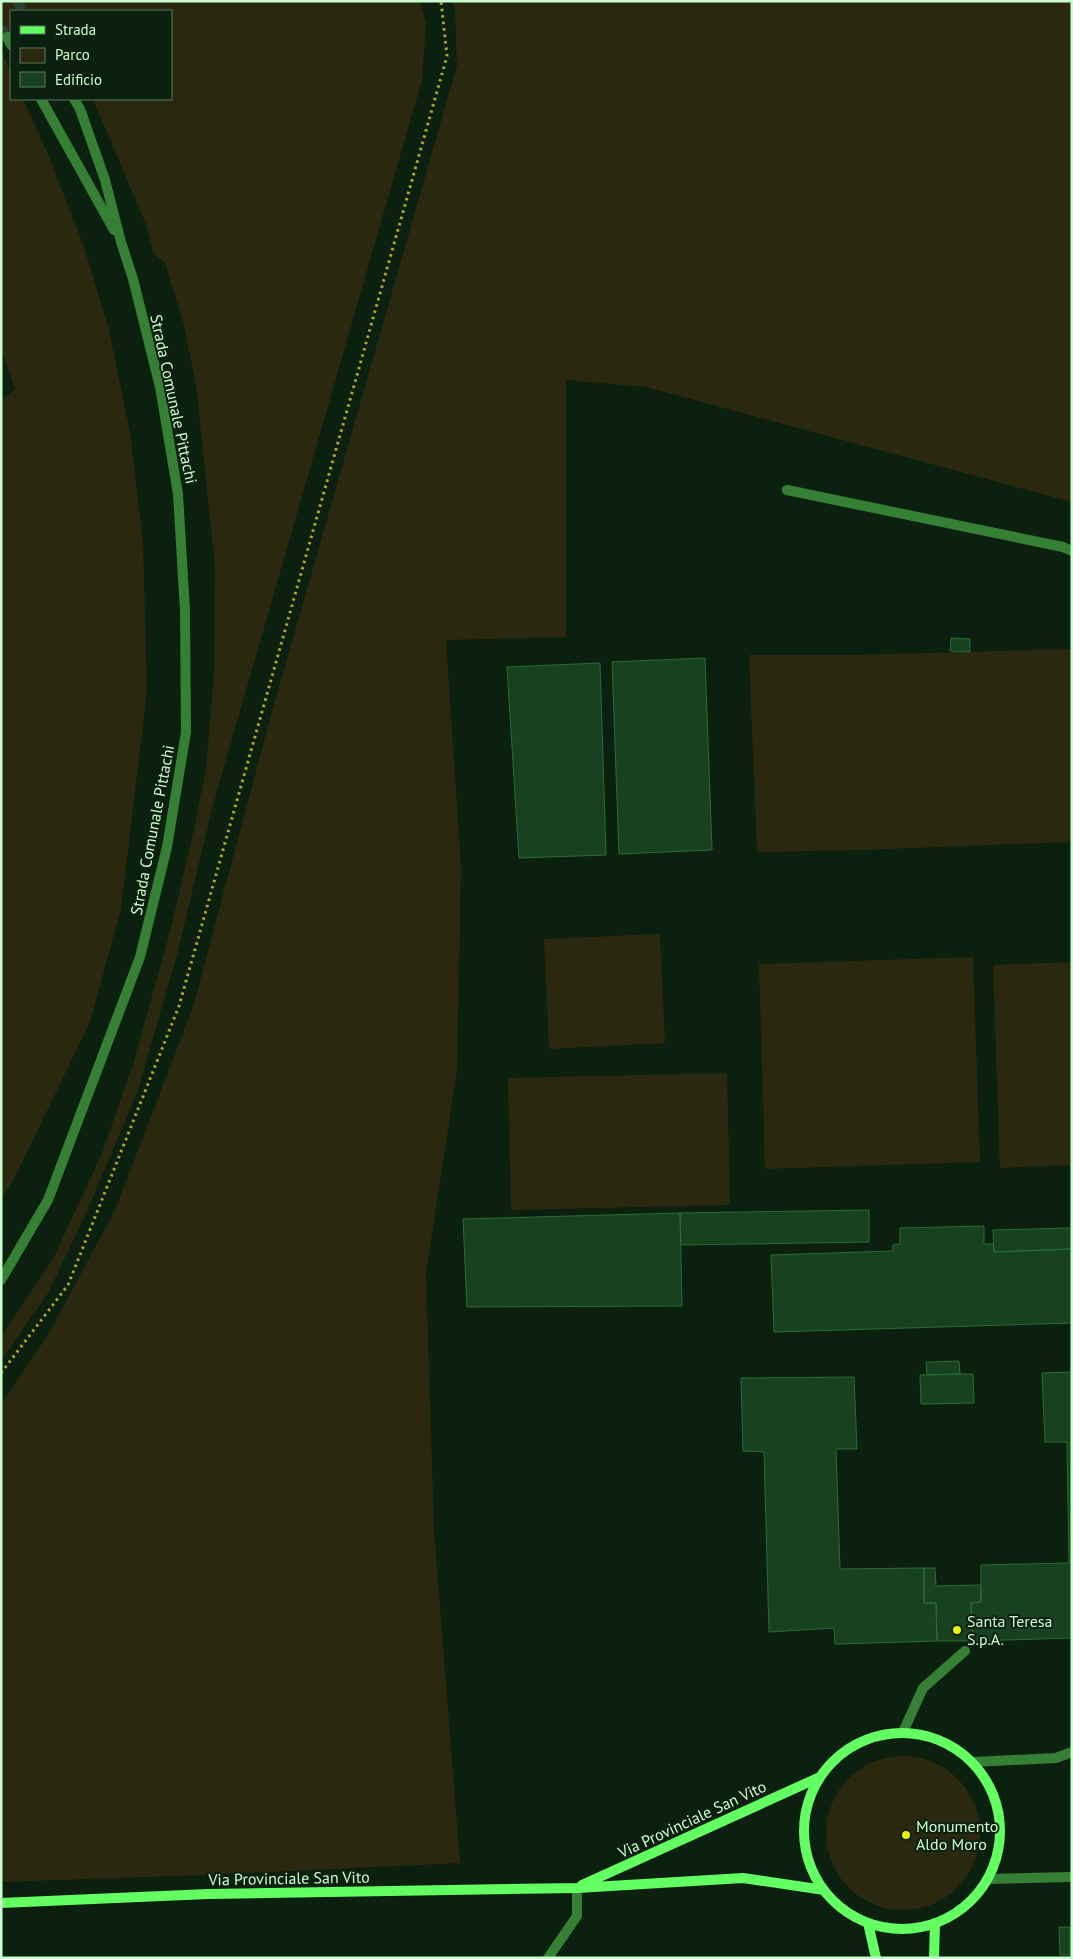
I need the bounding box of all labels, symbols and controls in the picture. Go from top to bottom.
legend [10,10,172,100]
text: Strada [55,20,96,39]
text: Parco [55,45,90,64]
text: Edificio [55,70,102,89]
street label: Strada Comunale Pittachi [146,312,202,486]
street label: Strada Comunale Pittachi [126,743,178,917]
place label: Santa Teresa S.p.A. [967,1611,1053,1649]
marker: Santa Teresa S.p.A. [951,1624,963,1636]
street label: Via Provinciale San Vito [614,1776,769,1863]
place label: Monumento Aldo Moro [916,1816,998,1854]
marker: Monumento Aldo Moro [900,1829,912,1841]
street label: Via Provinciale San Vito [207,1867,370,1889]

